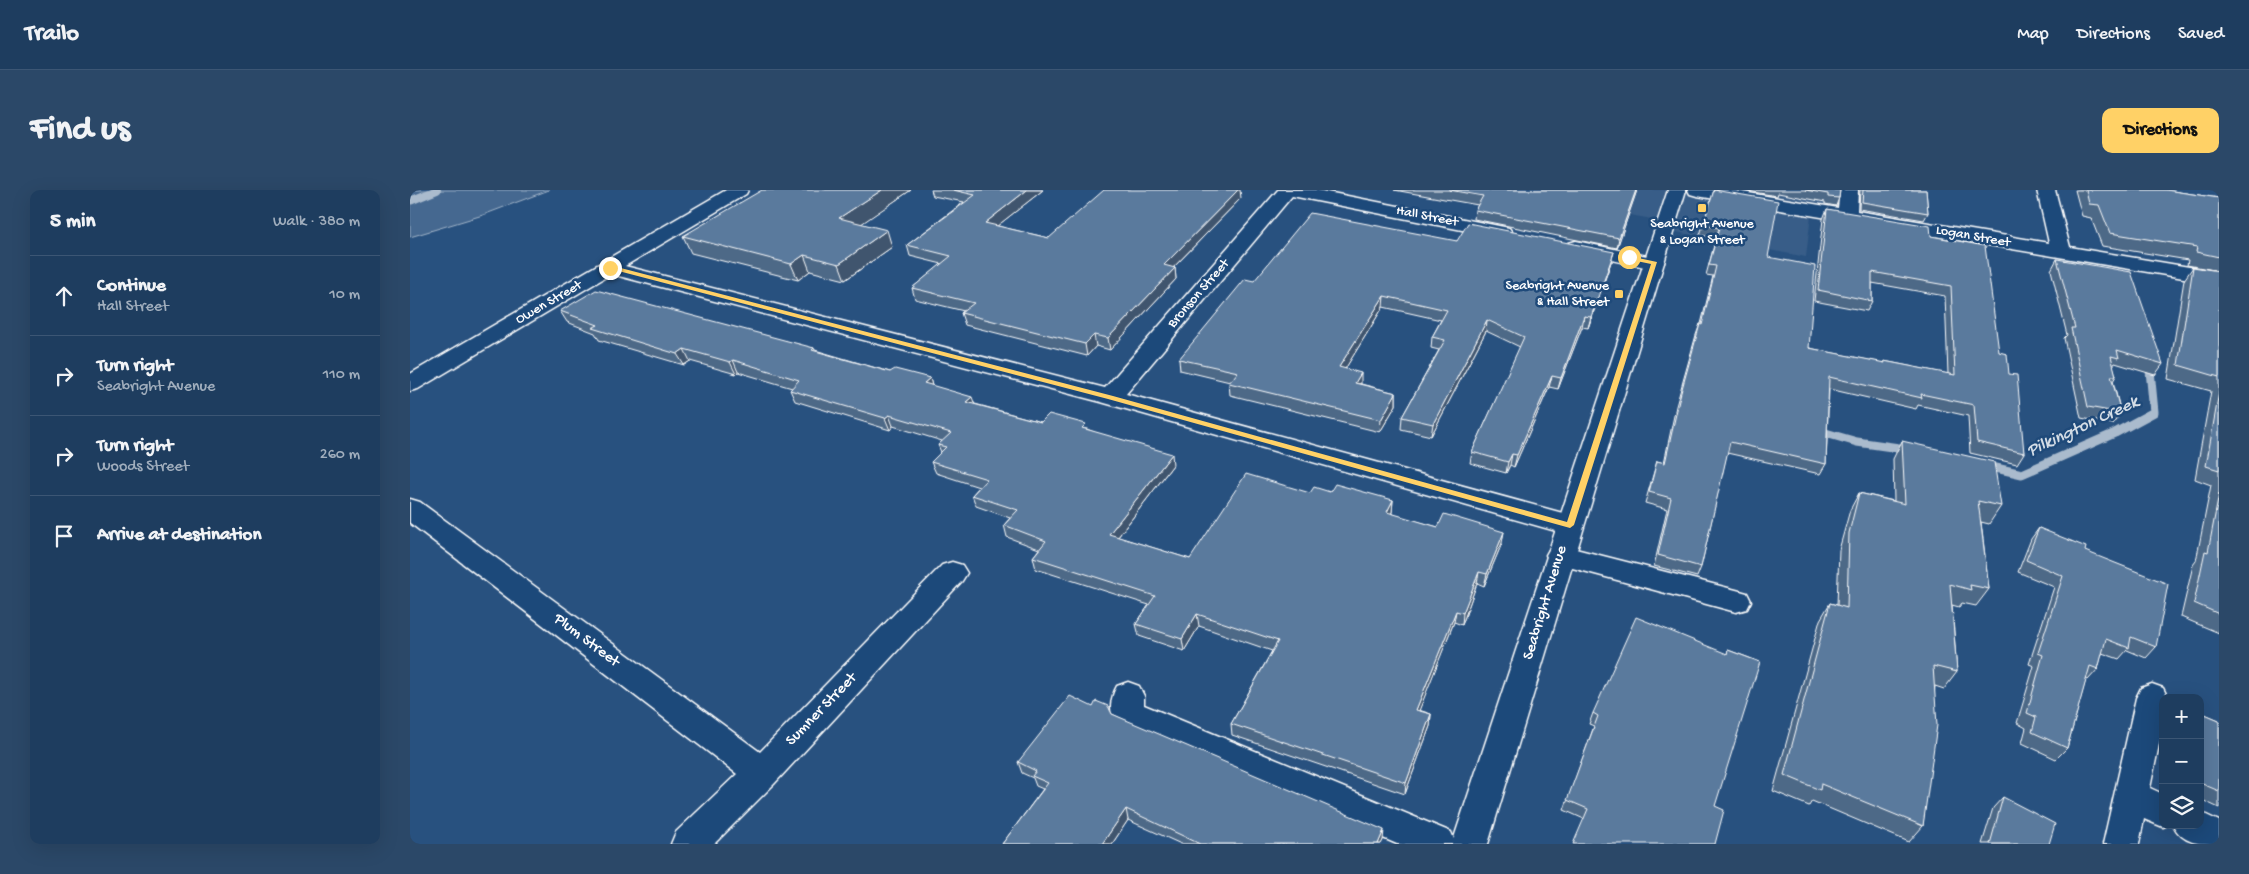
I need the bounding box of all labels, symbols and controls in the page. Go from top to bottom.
text: Trailo [25,20,79,49]
text: Map [2017,24,2049,45]
text: Directions [2077,24,2150,45]
text: Saved [2178,24,2224,45]
button: Directions [2102,108,2219,153]
text: Find us [30,110,130,151]
marker: Seabright Avenue & Logan Street [1696,202,1708,214]
street label: Hall Street [1395,203,1461,232]
text: 5 min [50,210,95,235]
text: Walk · 380 m [273,213,360,232]
place label: Seabright Avenue & Logan Street [1650,216,1755,249]
street label: Logan Street [1934,222,2013,252]
route start [1618,246,1641,269]
street label: Bronson Street [1164,255,1234,333]
route end [599,257,622,280]
text: Continue [97,275,166,298]
street label: Owen Street [513,277,586,329]
place label: Seabright Avenue & Hall Street [1506,278,1610,311]
icon: ahead [50,282,78,310]
text: 10 m [329,286,360,305]
marker: Seabright Avenue & Hall Street [1613,288,1625,300]
text: Hall Street [97,298,169,317]
text: Turn right [97,355,173,378]
icon: right [50,362,78,390]
text: 110 m [323,366,360,385]
text: Seabright Avenue [97,378,215,397]
water label: Pilkington Creek [2024,391,2144,462]
text: Turn right [97,435,173,458]
icon: right [50,442,78,470]
text: 260 m [320,446,360,465]
text: Woods Street [97,458,189,477]
icon: arrive [50,522,78,550]
text: Arrive at destination [97,524,261,547]
street label: Seabright Avenue [1520,543,1573,662]
street label: Plum Street [548,609,624,673]
street label: Sumner Street [782,668,863,751]
map controls [2159,694,2204,829]
button: + [2159,694,2204,739]
button: − [2159,739,2204,784]
button: layers [2159,784,2204,829]

